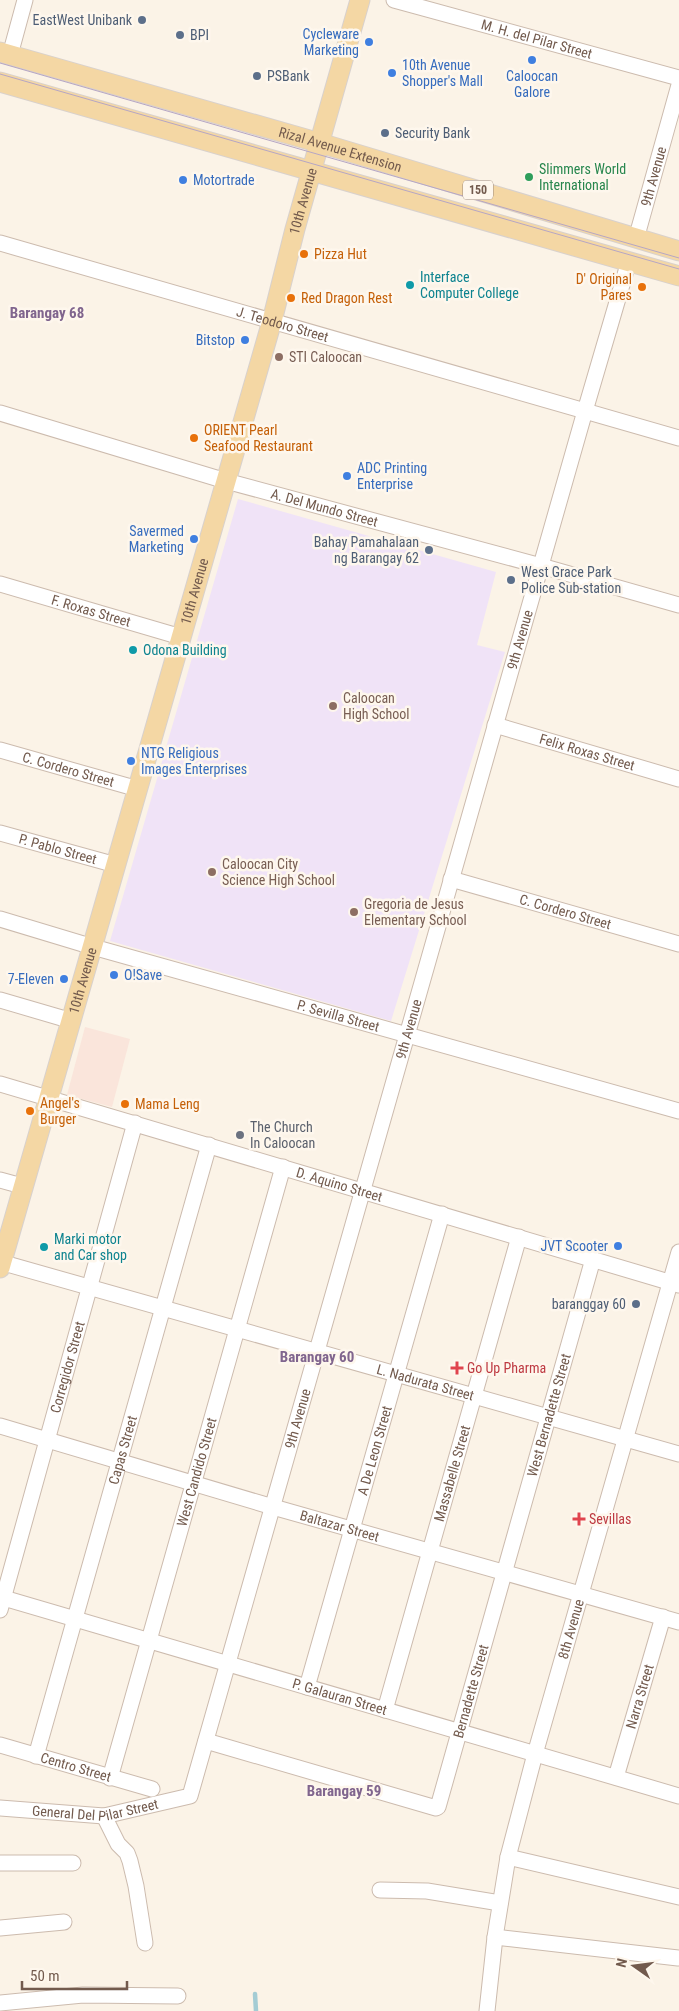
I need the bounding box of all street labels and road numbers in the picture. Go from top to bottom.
street label: M. H. del Pilar Street [480,16,594,62]
street label: Rizal Avenue Extension [277,124,404,175]
street label: 9th Avenue [638,144,670,208]
street label: 10th Avenue [286,166,320,236]
road number: 150 [463,180,493,200]
street label: J. Teodoro Street [235,303,330,345]
street label: A. Del Mundo Street [269,485,380,530]
street label: 10th Avenue [177,556,212,626]
street label: F. Roxas Street [50,592,133,630]
street label: 9th Avenue [504,608,536,671]
street label: Felix Roxas Street [538,730,637,774]
street label: C. Cordero Street [21,749,116,790]
street label: P. Pablo Street [17,831,99,867]
street label: C. Cordero Street [518,891,613,932]
street label: 10th Avenue [65,945,100,1016]
street label: P. Sevilla Street [296,997,381,1035]
street label: 9th Avenue [393,997,425,1061]
street label: D. Aquino Street [294,1164,384,1205]
street label: Corregidor Street [47,1320,88,1415]
street label: West Bernadette Street [524,1352,574,1479]
street label: L. Nadurata Street [375,1361,476,1404]
street label: 9th Avenue [282,1387,314,1450]
street label: A De Leon Street [354,1404,395,1497]
street label: Capas Street [105,1414,140,1486]
street label: West Candido Street [174,1416,220,1528]
street label: Massabelle Street [431,1423,473,1523]
street label: Baltazar Street [298,1507,381,1545]
street label: 8th Avenue [555,1597,587,1661]
street label: Bernadette Street [450,1643,492,1740]
street label: Narra Street [623,1662,657,1731]
street label: P. Galauran Street [291,1675,389,1718]
street label: Centro Street [39,1749,113,1785]
street label: General Del Pilar Street [31,1796,160,1824]

